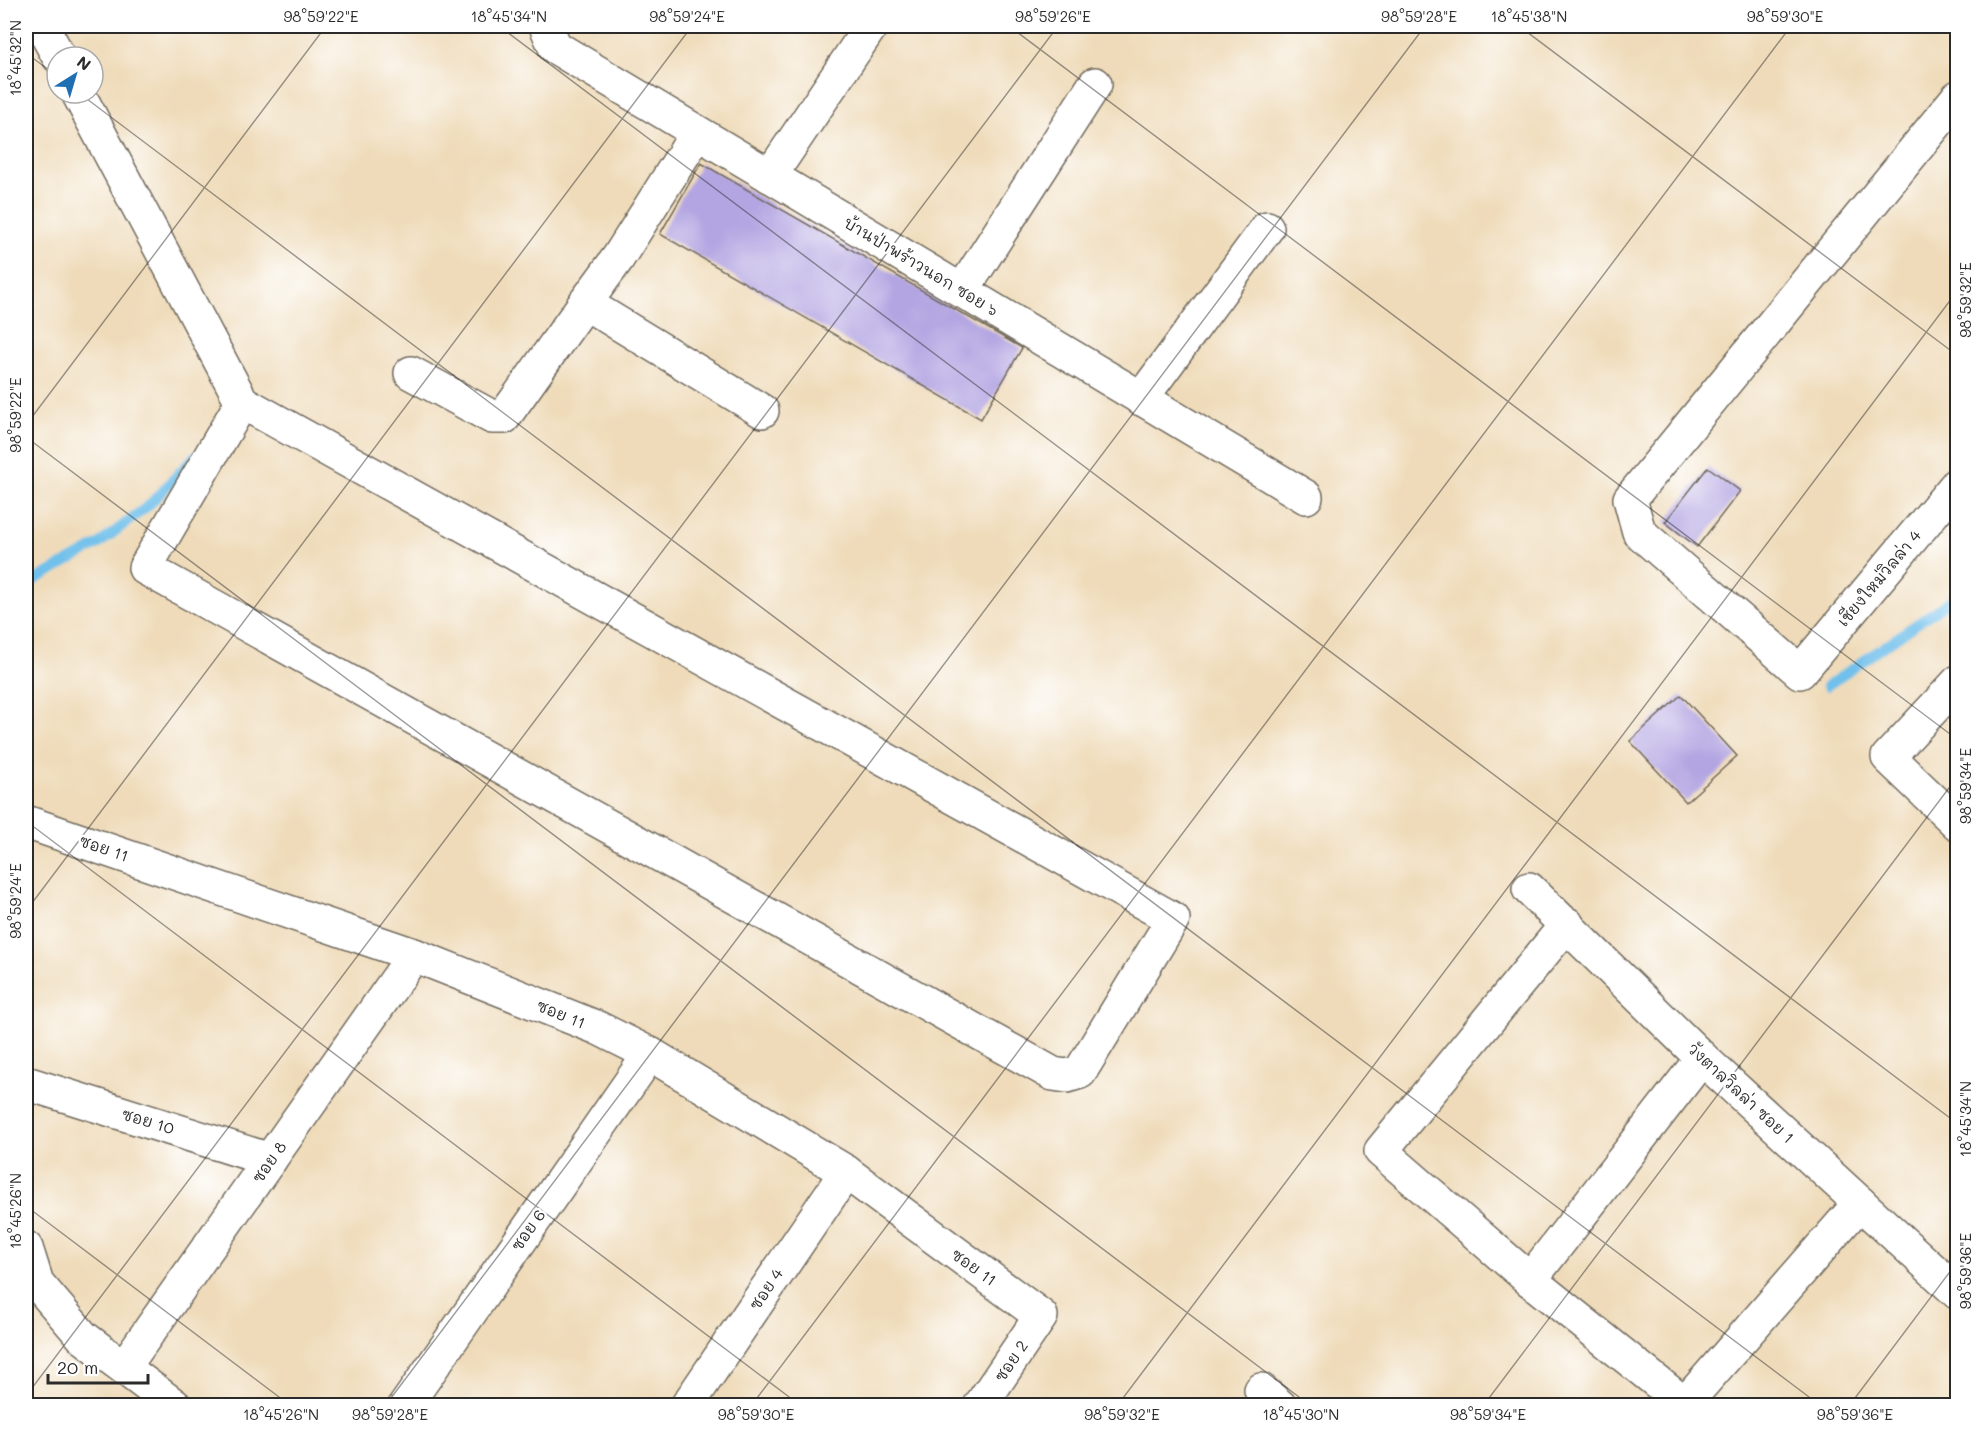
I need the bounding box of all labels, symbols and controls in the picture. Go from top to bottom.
text: 98°59'22"E [283,6,359,26]
text: 18°45'34"N [471,6,547,26]
text: 98°59'24"E [649,6,725,26]
text: 98°59'26"E [1015,6,1091,26]
text: 98°59'28"E [1381,6,1457,26]
text: 18°45'38"N [1491,6,1567,26]
text: 98°59'30"E [1747,6,1824,26]
text: 18°45'32"N [5,20,25,96]
north arrow [45,45,105,105]
text: N [73,51,96,75]
street label: บ้านป่าพร้าวนอก ซอย ๖ [840,211,1003,320]
text: 98°59'32"E [1955,262,1975,338]
text: 98°59'22"E [5,377,25,453]
street label: เชียงใหม่วิลล่า 4 [1831,524,1926,630]
text: 98°59'34"E [1955,748,1975,824]
street label: ซอย 11 [77,829,132,866]
text: 98°59'24"E [5,863,25,939]
street label: ซอย 11 [534,994,589,1033]
street label: วังตาลวิลล่า ซอย 1 [1684,1038,1799,1147]
text: 18°45'34"N [1955,1081,1975,1157]
street label: ซอย 10 [119,1103,177,1138]
street label: ซอย 8 [247,1136,291,1187]
text: 18°45'26"N [5,1173,25,1249]
street label: ซอย 6 [506,1205,549,1255]
text: 98°59'36"E [1955,1232,1975,1309]
street label: ซอย 11 [948,1243,1001,1290]
street label: ซอย 4 [744,1263,787,1314]
street label: ซอย 2 [989,1336,1032,1385]
scale bar [48,1347,148,1385]
text: 20 m [57,1355,98,1379]
text: 18°45'26"N [243,1404,319,1424]
text: 98°59'28"E [352,1404,428,1424]
text: 98°59'30"E [718,1404,795,1424]
text: 98°59'32"E [1084,1404,1160,1424]
text: 18°45'30"N [1263,1404,1339,1424]
text: 98°59'34"E [1450,1404,1526,1424]
text: 98°59'36"E [1817,1404,1894,1424]

